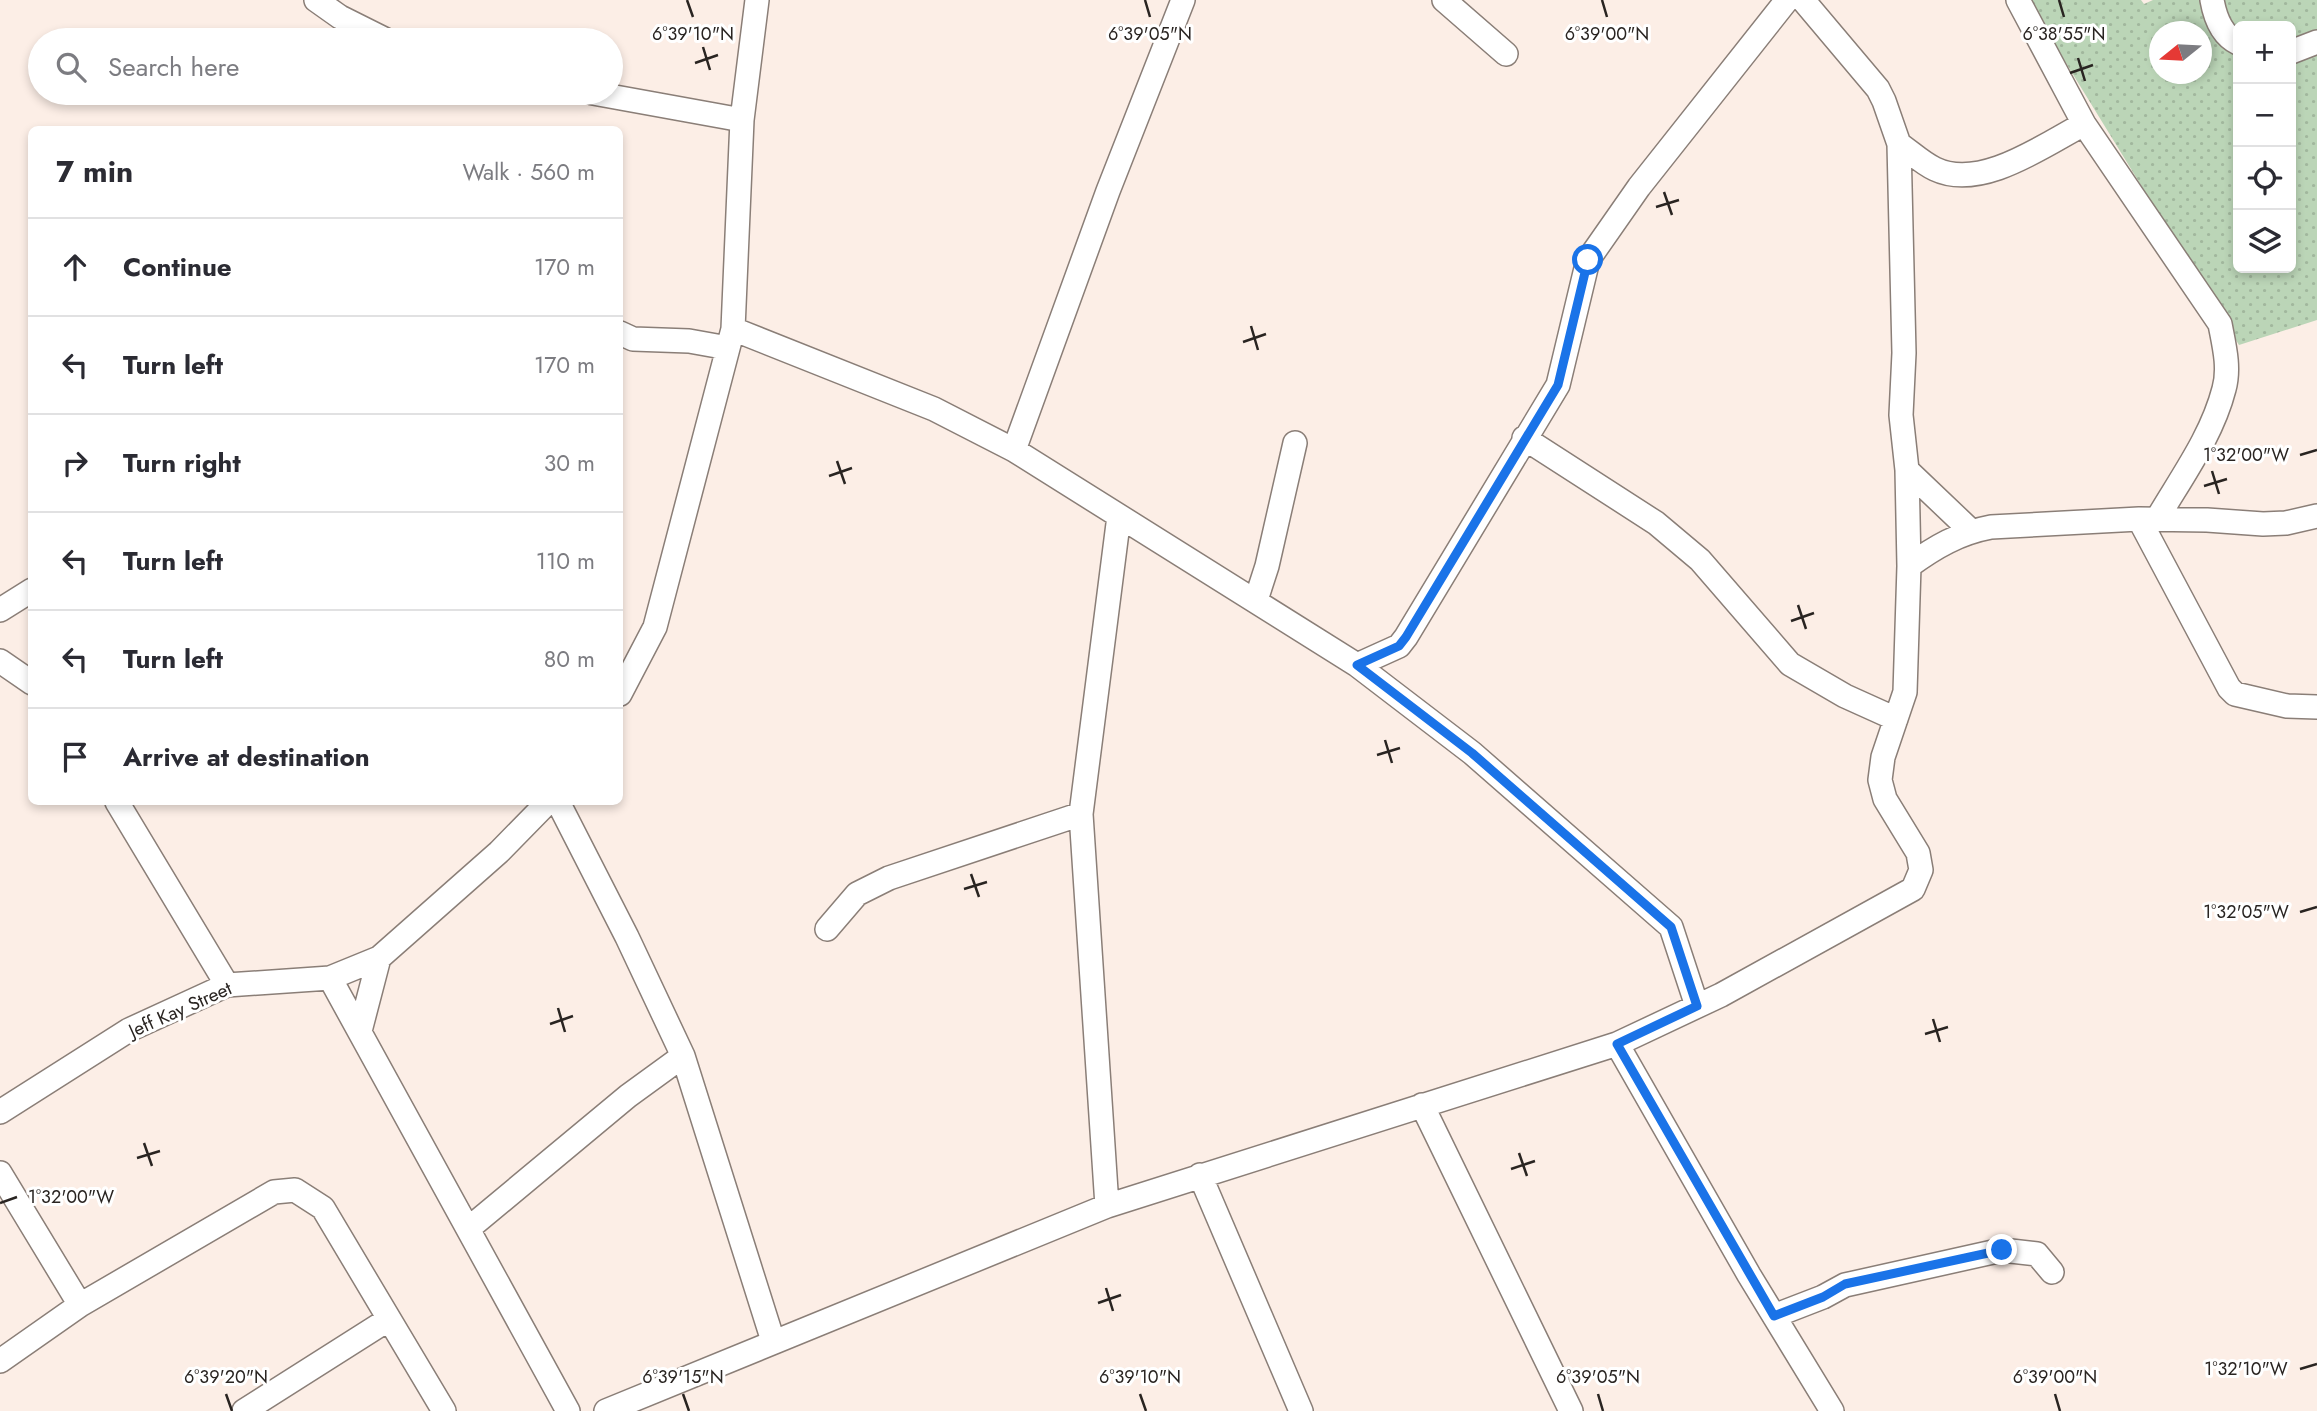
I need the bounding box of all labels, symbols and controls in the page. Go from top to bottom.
text: 6°39'10"N [652,21,734,47]
text: 6°39'05"N [1108,21,1192,47]
text: 6°39'00"N [1565,21,1649,47]
text: 6°38'55"N [2023,21,2105,47]
north arrow [2149,21,2212,84]
map controls [2233,21,2296,273]
button: + [2233,21,2296,84]
search box [28,28,623,105]
icon: search [52,48,90,86]
text: Search here [108,48,240,86]
button: − [2233,84,2296,147]
button: locate [2233,147,2296,210]
text: 7 min [56,150,133,193]
text: Walk · 560 m [462,155,595,189]
button: layers [2233,210,2296,273]
route start [1572,244,1603,275]
icon: ahead [56,248,94,286]
text: Continue [123,248,232,286]
text: 170 m [534,250,595,284]
icon: left [56,346,94,384]
text: Turn left [123,346,223,384]
text: 170 m [534,348,595,382]
text: 1°32'00"W [2203,442,2289,468]
icon: right [56,444,94,482]
text: Turn right [123,444,241,482]
text: 30 m [544,446,595,480]
icon: left [56,542,94,580]
text: Turn left [123,542,223,580]
text: 110 m [536,544,595,578]
icon: left [56,640,94,678]
text: Turn left [123,640,223,678]
text: 80 m [544,642,595,676]
icon: arrive [56,738,94,776]
text: Arrive at destination [123,738,370,776]
text: 1°32'05"W [2203,899,2289,925]
street label: Jeff Kay Street [122,975,236,1045]
text: 1°32'00"W [28,1184,114,1210]
route end [1986,1234,2017,1265]
text: 1°32'10"W [2204,1356,2288,1382]
text: 6°39'20"N [184,1364,268,1390]
text: 6°39'15"N [642,1364,724,1390]
text: 6°39'10"N [1099,1364,1181,1390]
text: 6°39'05"N [1556,1364,1640,1390]
text: 6°39'00"N [2013,1364,2097,1390]

